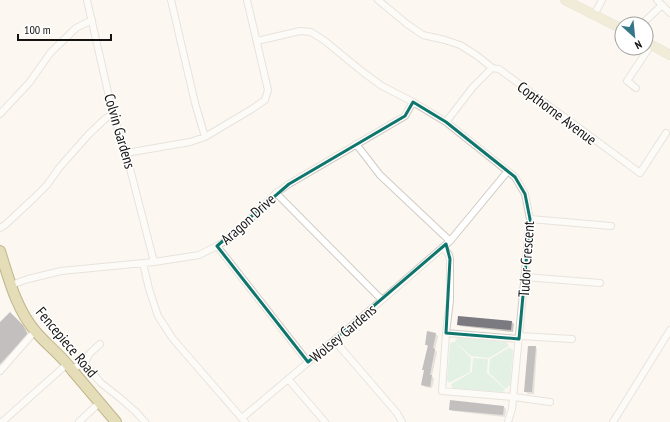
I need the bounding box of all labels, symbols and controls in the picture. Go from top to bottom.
scale bar [18,16,111,42]
north arrow [614,16,654,56]
text: 100 m [24,22,51,37]
text: N [633,37,644,53]
street label: Copthorne Avenue [514,77,600,149]
street label: Colvin Gardens [100,91,140,171]
street label: Aragon Drive [217,189,279,249]
street label: Tudor Crescent [514,220,538,298]
street label: Wolsey Gardens [306,300,380,366]
street label: Fencepiece Road [32,303,102,381]

